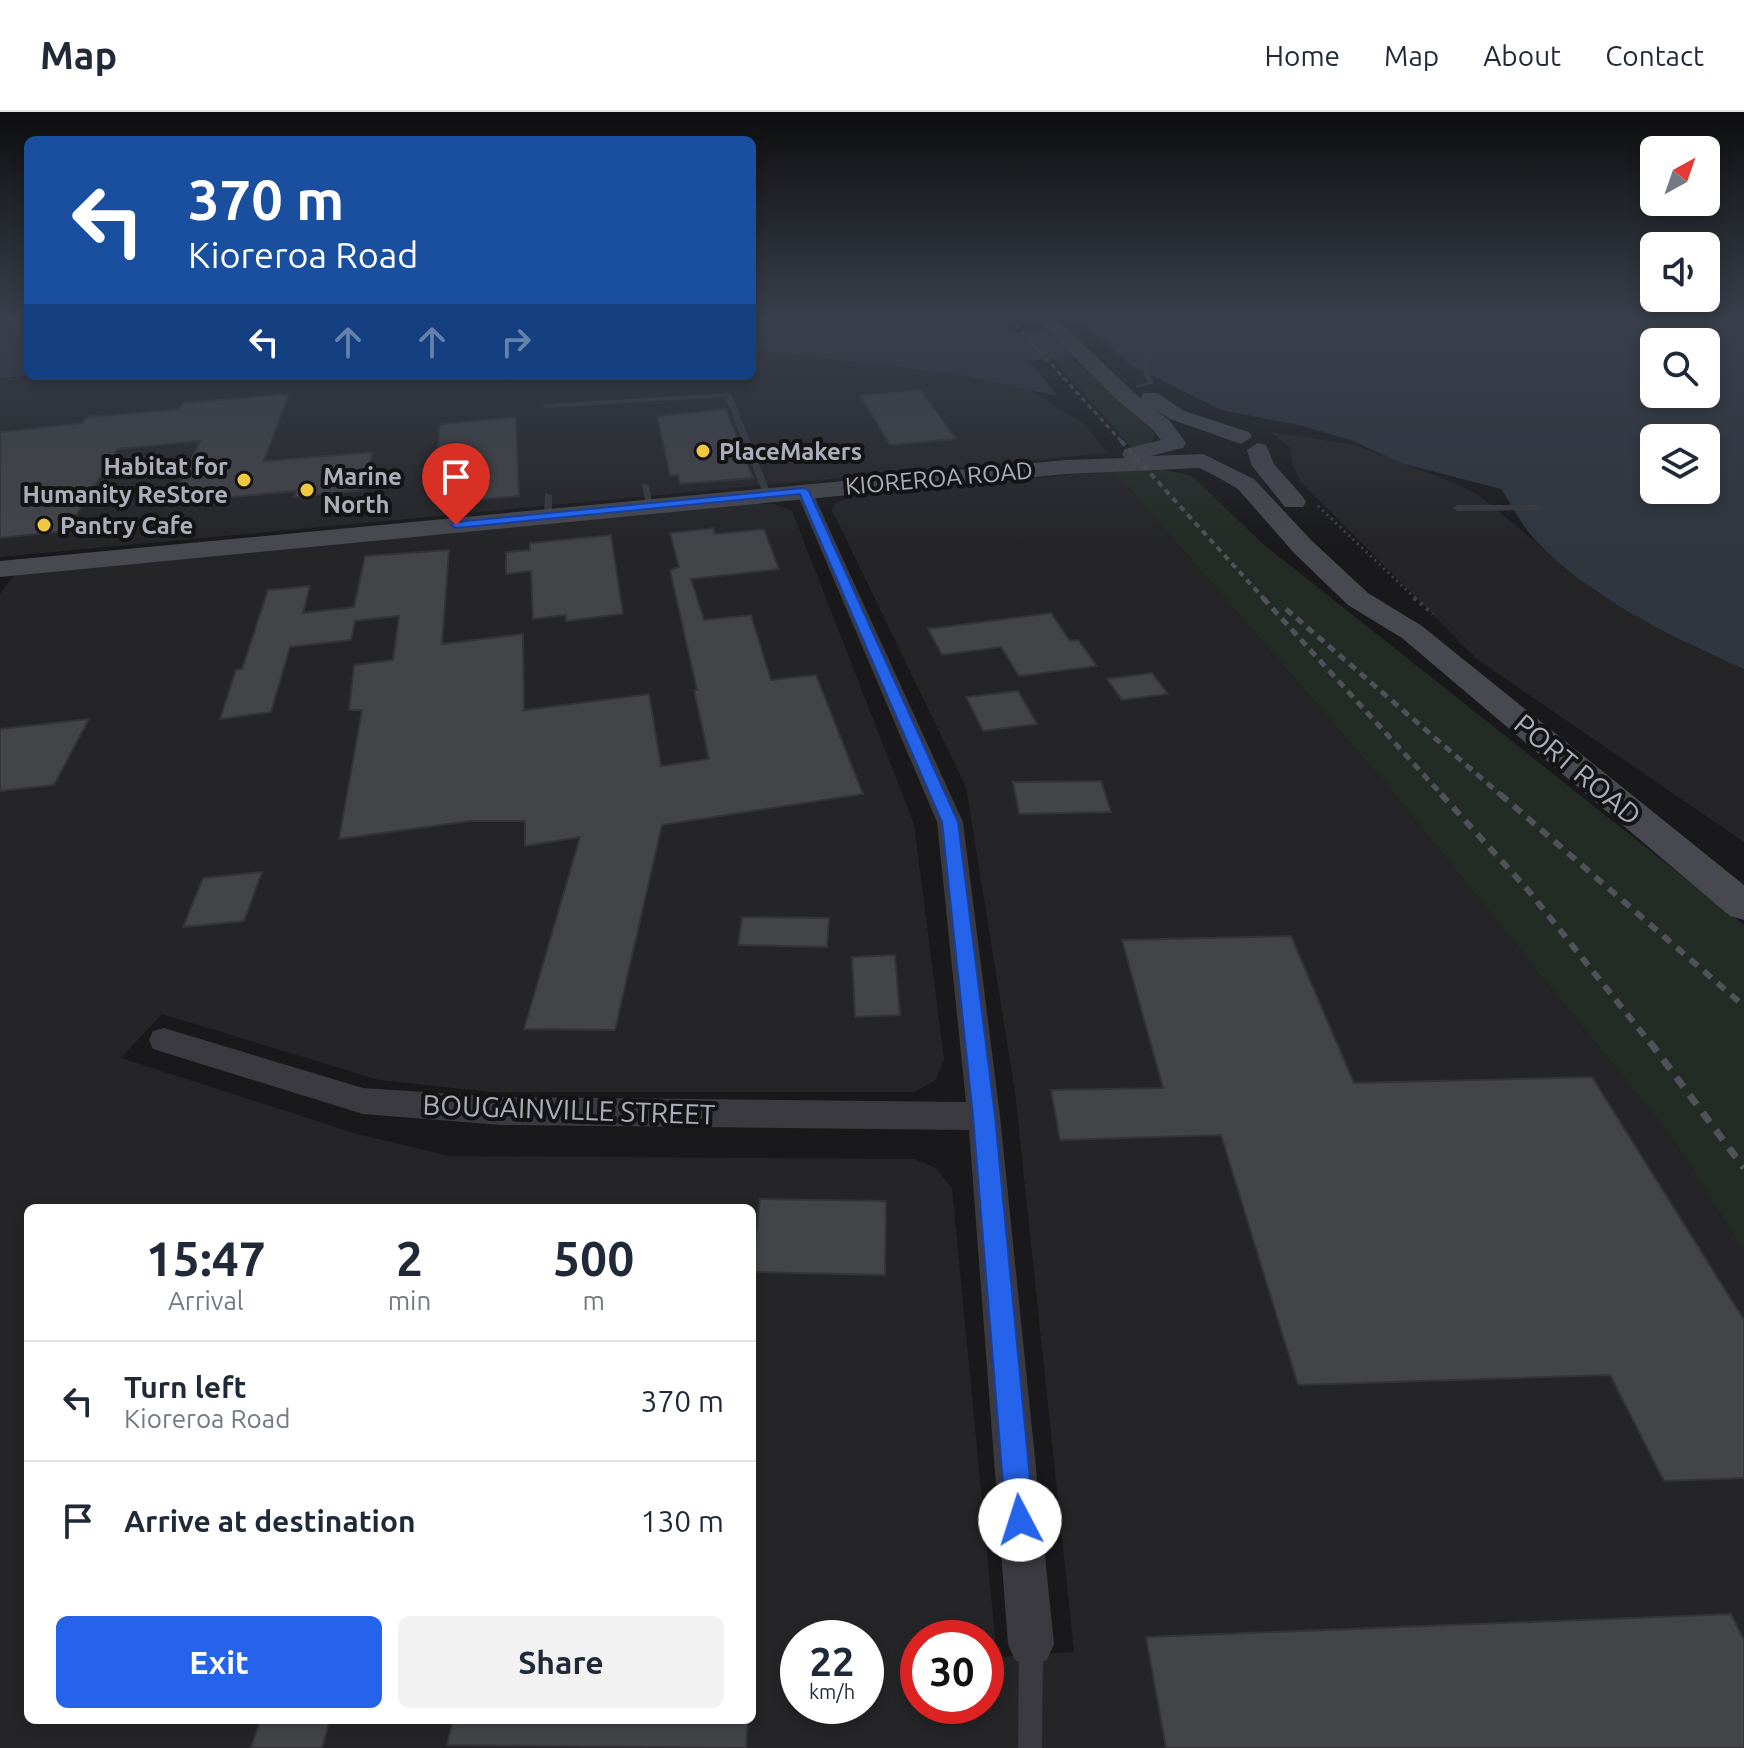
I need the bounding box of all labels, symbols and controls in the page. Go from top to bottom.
text: Map [40,34,117,76]
text: Home [1265,40,1340,71]
text: Map [1384,40,1439,71]
text: About [1483,40,1561,71]
text: Contact [1605,40,1704,71]
north arrow [1640,136,1720,216]
map controls [1640,136,1720,504]
icon: left [56,168,160,272]
text: 370 m [188,168,344,231]
button: sound [1640,232,1720,312]
text: Kioreroa Road [188,234,418,275]
icon: left [242,320,286,364]
icon: ahead [326,320,370,364]
icon: ahead [410,320,454,364]
icon: right [494,320,538,364]
button: search [1640,328,1720,408]
button: layers [1640,424,1720,504]
place label: PlaceMakers [719,438,862,465]
marker: PlaceMakers [694,442,712,460]
pin [422,443,490,525]
place label: Habitat for Humanity ReStore [23,453,228,508]
icon: arrive [434,455,478,499]
street label: KIOREROA ROAD [844,456,1034,500]
place label: Marine North [323,463,402,518]
marker: Habitat for Humanity ReStore [235,471,253,489]
marker: Marine North [298,481,316,499]
place label: Pantry Cafe [60,512,193,539]
marker: Pantry Cafe [35,516,53,534]
street label: PORT ROAD [1509,707,1647,831]
street label: BOUGAINVILLE STREET [422,1088,716,1130]
text: 15:47 [146,1231,266,1285]
text: 2 [396,1231,423,1285]
text: 500 [553,1231,634,1285]
text: Arrival [168,1286,244,1315]
text: min [388,1286,431,1315]
text: m [582,1286,605,1315]
text: Turn left [124,1370,246,1404]
icon: left [56,1379,100,1423]
text: 370 m [640,1384,724,1418]
text: Kioreroa Road [124,1404,290,1433]
position arrow [978,1478,1062,1562]
icon: arrive [56,1499,100,1543]
text: Arrive at destination [124,1504,416,1538]
text: 130 m [640,1504,724,1538]
button: Exit [56,1616,382,1708]
button: Share [398,1616,724,1708]
speed limit sign: 30 [900,1620,1004,1724]
text: 22 [809,1639,855,1684]
text: km/h [809,1680,855,1703]

